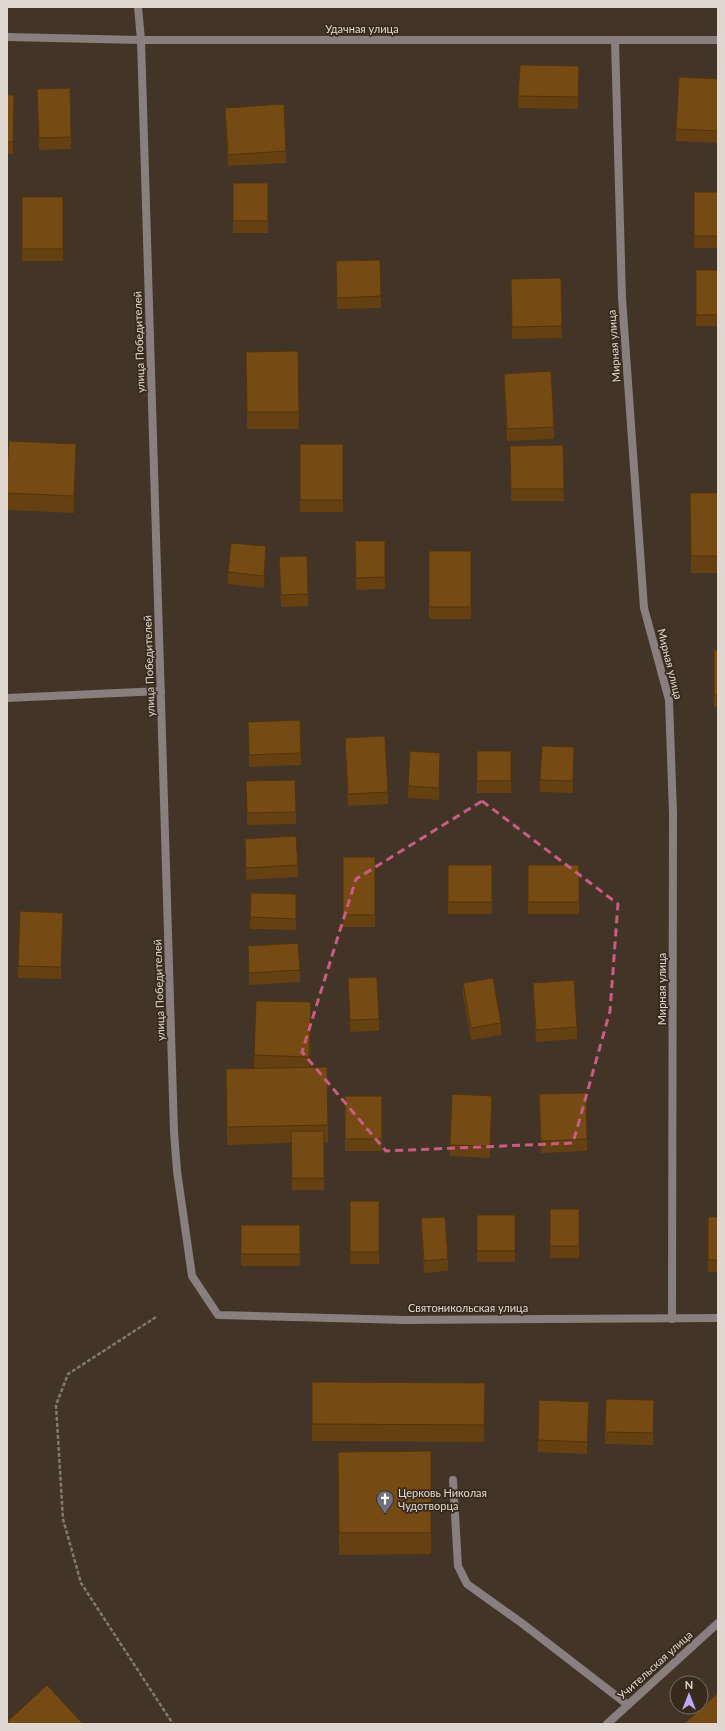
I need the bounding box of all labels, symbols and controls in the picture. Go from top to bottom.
street label: Удачная улица [325,22,399,35]
street label: улица Победителей [130,291,147,393]
street label: Мирная улица [604,309,623,383]
street label: улица Победителей [140,615,157,717]
street label: Мирная улица [655,627,686,701]
street label: улица Победителей [150,939,167,1041]
street label: Мирная улица [655,953,668,1025]
street label: Святоникольская улица [408,1301,528,1314]
place label: Церковь Николая Чудотворца [398,1486,487,1512]
church icon: Церковь Николая Чудотворца [375,1489,395,1514]
street label: Учительская улица [615,1628,695,1702]
north arrow [669,1675,709,1715]
text: N [685,1678,693,1691]

